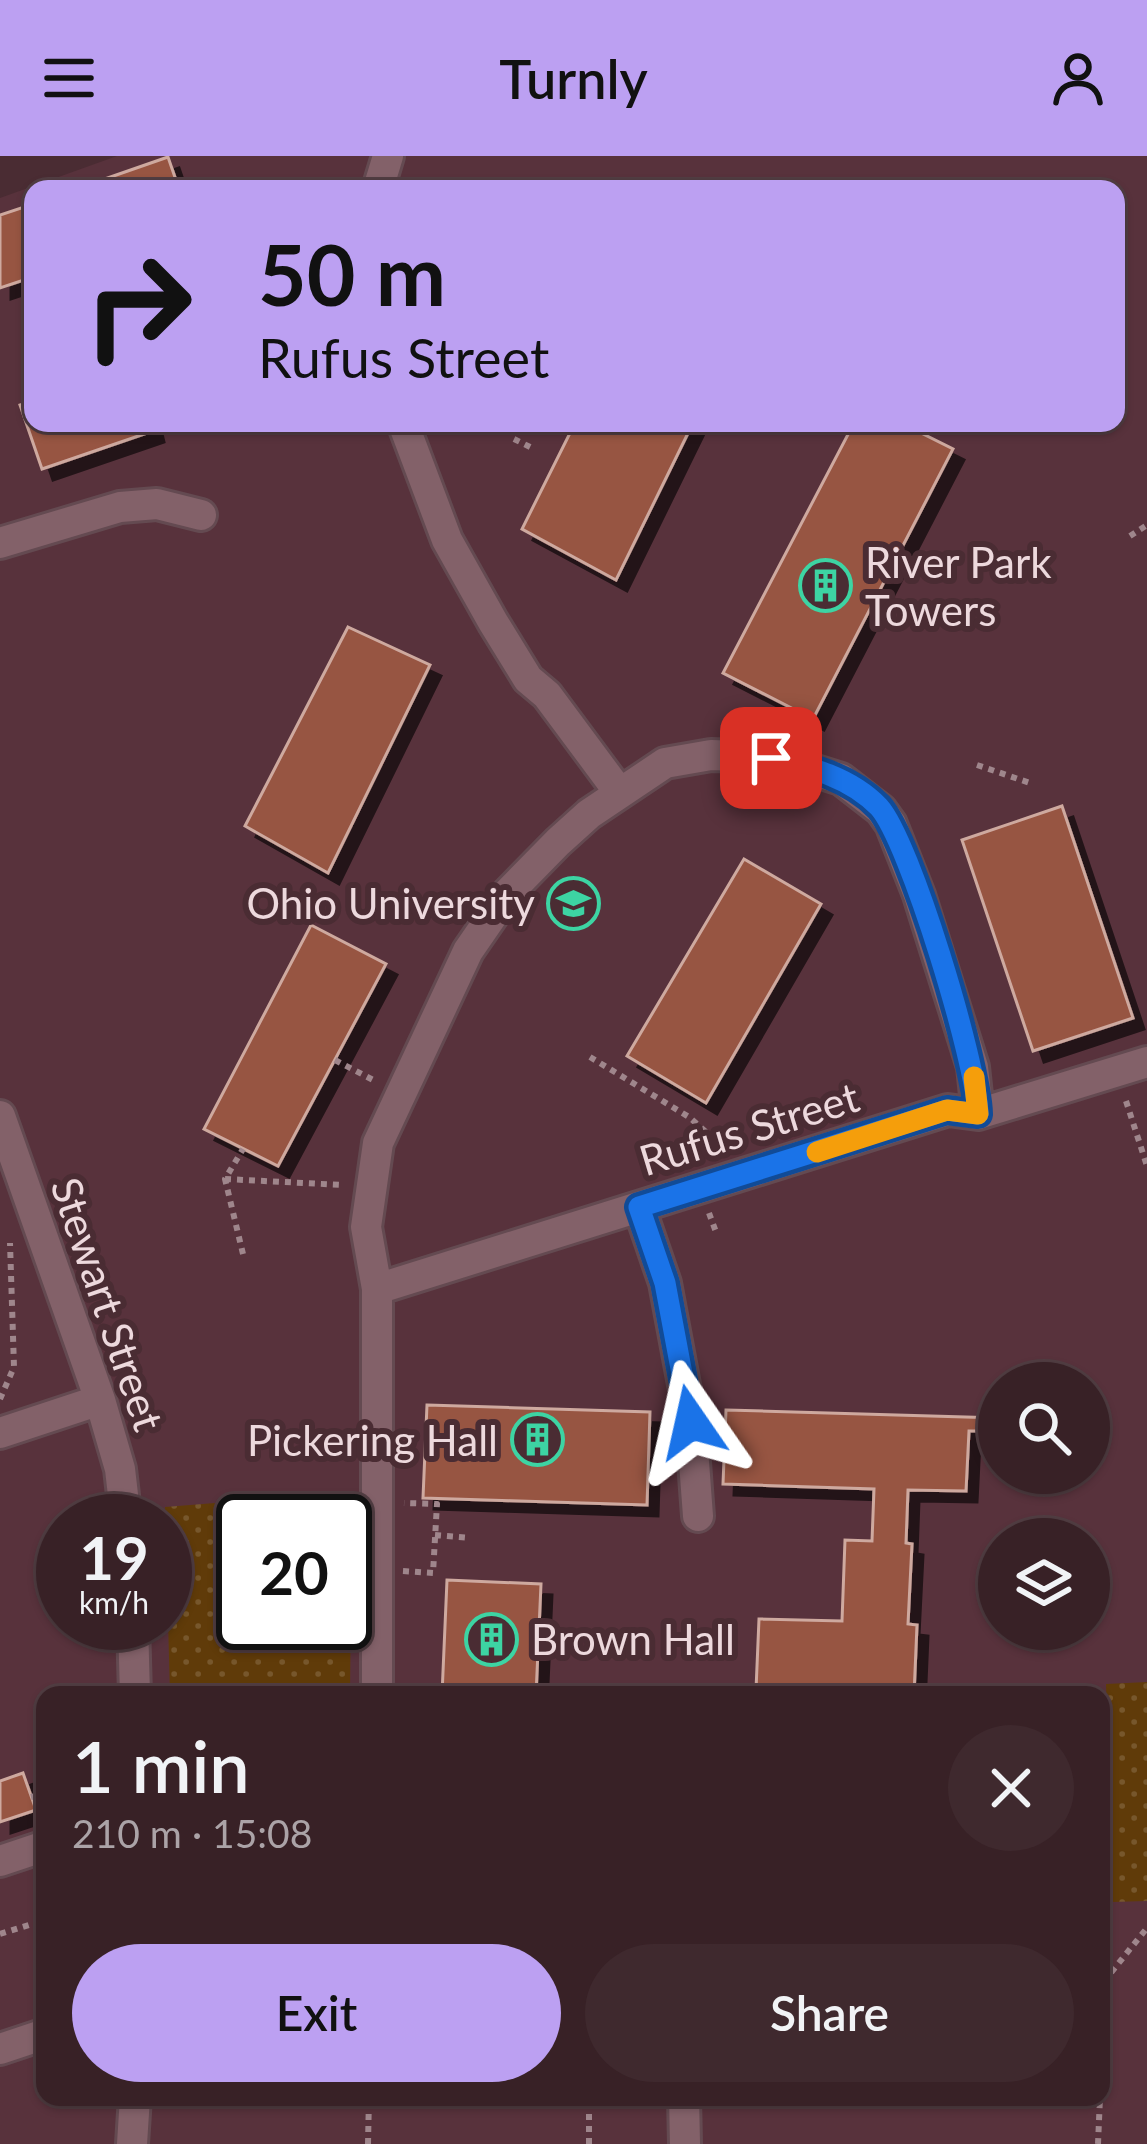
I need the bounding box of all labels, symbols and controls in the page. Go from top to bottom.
icon: menu [36,45,102,111]
icon: person [1045,45,1111,111]
text: Turnly [499,46,648,111]
text: 50 m [258,223,446,324]
icon: right [60,228,216,384]
text: Rufus Street [258,325,549,390]
place label: River Park Towers [865,537,1052,635]
building icon: River Park Towers [798,558,854,614]
pin [720,707,822,809]
icon: arrive [738,725,804,791]
school or university icon: Ohio University [546,875,602,931]
place label: Ohio University [247,878,535,928]
street label: Rufus Street [633,1071,865,1185]
street label: Stewart Street [41,1171,175,1437]
position arrow [628,1359,754,1485]
map controls [978,1362,1110,1650]
button: search [978,1362,1110,1494]
building icon: Pickering Hall [509,1412,565,1468]
place label: Pickering Hall [247,1415,498,1465]
speed limit sign: 20 [216,1494,372,1650]
button: layers [978,1518,1110,1650]
text: 19 [79,1521,149,1593]
text: km/h [79,1584,149,1620]
building icon: Brown Hall [464,1611,520,1667]
place label: Brown Hall [531,1614,735,1664]
text: 1 min [72,1722,250,1808]
button: close [948,1725,1074,1851]
text: 210 m · 15:08 [72,1810,312,1856]
button: Exit [72,1944,561,2082]
button: Share [585,1944,1074,2082]

